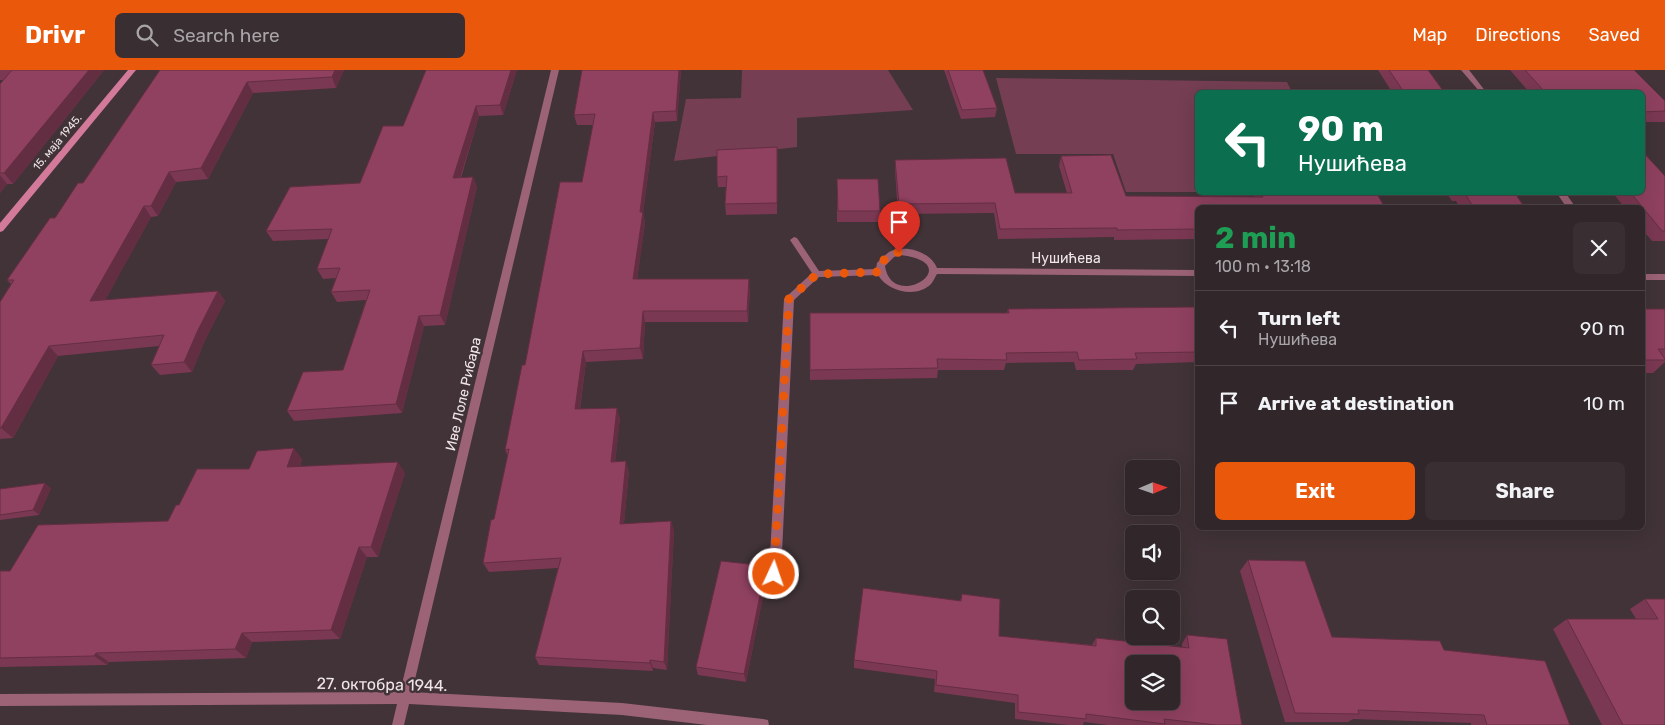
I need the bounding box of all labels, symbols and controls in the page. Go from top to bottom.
search box [115,13,465,58]
text: Drivr [25,21,85,49]
icon: search [133,21,161,49]
text: Search here [173,24,280,47]
text: Map [1412,24,1447,46]
text: Directions [1475,24,1561,46]
text: Saved [1589,24,1640,46]
text: 90 m [1298,108,1384,150]
icon: left [1215,110,1280,175]
street label: 15. маја 1945. [30,112,85,173]
text: Нушићева [1298,150,1407,177]
pin [878,201,920,252]
icon: arrive [885,208,913,236]
text: 2 min [1215,220,1296,256]
button: close [1573,222,1625,274]
street label: Нушићева [1031,250,1101,267]
text: 100 m · 13:18 [1215,257,1311,276]
text: Turn left [1258,307,1340,330]
icon: left [1215,314,1243,342]
text: 90 m [1580,317,1625,340]
text: Нушићева [1258,330,1337,349]
street label: Иве Лоле Рибара [442,336,485,453]
icon: arrive [1215,389,1243,417]
text: Arrive at destination [1258,392,1454,415]
text: 10 m [1583,392,1625,415]
north arrow [1125,460,1180,515]
map controls [1125,460,1180,710]
button: Exit [1215,462,1415,520]
button: Share [1425,462,1625,520]
button: sound [1125,525,1180,580]
position arrow [747,547,799,599]
button: search [1125,590,1180,645]
button: layers [1125,655,1180,710]
street label: 27. октобра 1944. [316,674,448,695]

